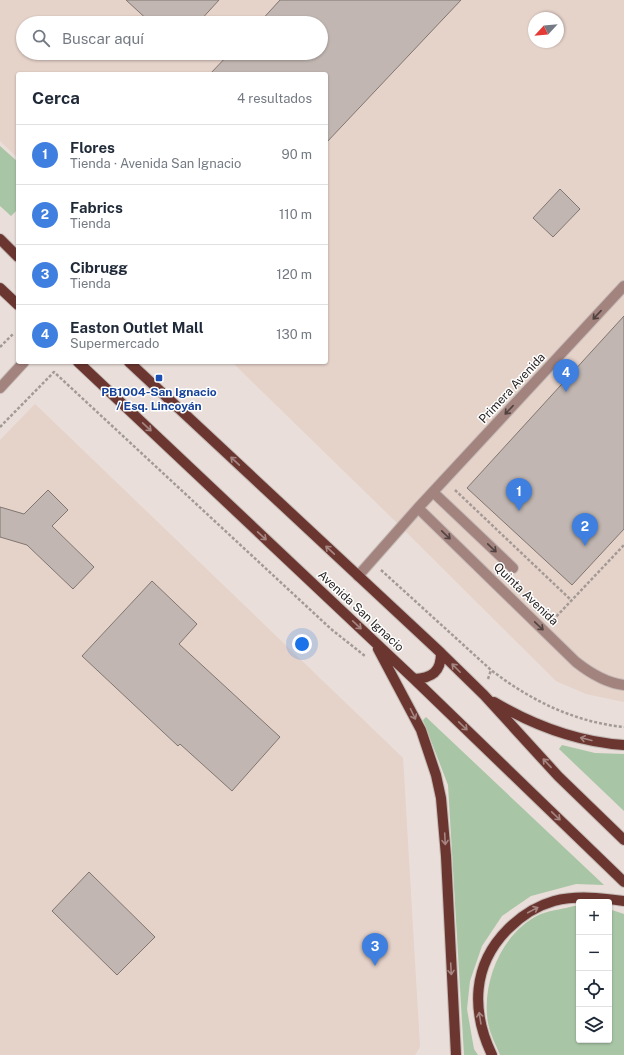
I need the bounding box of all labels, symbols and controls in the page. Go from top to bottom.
north arrow [528,12,564,48]
search box [16,16,328,60]
icon: search [30,27,52,49]
text: Buscar aquí [62,30,144,47]
text: Cerca [32,88,80,108]
text: 4 resultados [237,91,312,106]
text: Flores [70,139,115,156]
text: 1 [42,147,48,162]
text: 90 m [282,147,312,162]
text: Tienda · Avenida San Ignacio [70,156,241,171]
text: Fabrics [70,199,123,216]
text: 2 [41,207,49,222]
text: 110 m [279,207,312,222]
text: Tienda [70,216,111,231]
text: Cibrugg [70,259,128,276]
text: 3 [41,267,49,282]
text: 120 m [277,267,312,282]
text: Tienda [70,276,111,291]
one-way arrow [593,310,602,320]
text: Easton Outlet Mall [70,319,204,336]
text: 4 [41,327,49,342]
text: 130 m [276,327,312,342]
text: Supermercado [70,336,159,351]
street label: Primera Avenida [476,350,548,426]
pin: 4 [553,359,579,392]
marker: PB1004-San Ignacio / Esq. Lincoyán [154,373,164,383]
place label: PB1004-San Ignacio / Esq. Lincoyán [101,385,217,413]
one-way arrow [504,405,514,415]
one-way arrow [142,422,152,432]
one-way arrow [230,457,240,466]
pin: 1 [506,478,532,511]
pin: 2 [572,513,598,546]
one-way arrow [441,530,451,540]
one-way arrow [257,531,267,541]
one-way arrow [487,543,497,552]
one-way arrow [325,545,335,554]
street label: Quinta Avenida [491,560,561,628]
street label: Avenida San Ignacio [315,568,407,654]
one-way arrow [352,620,362,630]
one-way arrow [534,621,544,631]
your location [292,634,312,654]
one-way arrow [451,663,461,673]
one-way arrow [410,708,417,720]
one-way arrow [458,721,468,730]
one-way arrow [579,735,592,743]
one-way arrow [542,758,551,768]
one-way arrow [551,811,561,821]
one-way arrow [441,832,448,845]
map controls [576,899,612,1043]
button: + [576,899,612,935]
one-way arrow [527,905,539,913]
pin: 3 [362,933,388,966]
button: − [576,935,612,971]
one-way arrow [448,962,455,975]
button: locate [576,971,612,1007]
button: layers [576,1007,612,1043]
one-way arrow [475,1012,483,1025]

